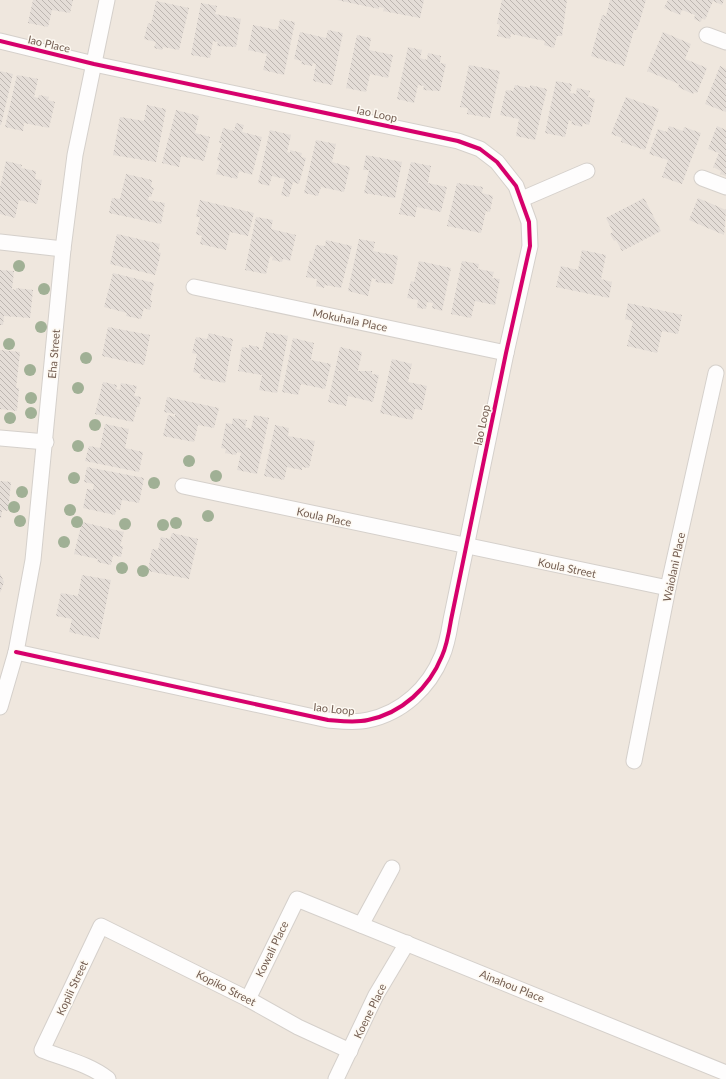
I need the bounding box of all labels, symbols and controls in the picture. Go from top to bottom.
street label: Iao Place [27,32,72,55]
street label: Iao Loop [356,103,399,124]
street label: Mokuhala Place [312,305,389,334]
street label: Eha Street [45,329,62,379]
street label: Iao Loop [471,403,492,446]
street label: Koula Place [296,504,353,529]
street label: Waiolani Place [660,531,687,603]
street label: Koula Street [537,555,597,580]
street label: Iao Loop [313,700,355,717]
street label: Kowali Place [252,918,291,979]
street label: Kopili Street [53,958,90,1017]
street label: Kopiko Street [194,967,258,1008]
street label: Ainahou Place [478,967,547,1004]
street label: Koene Place [351,981,388,1040]

